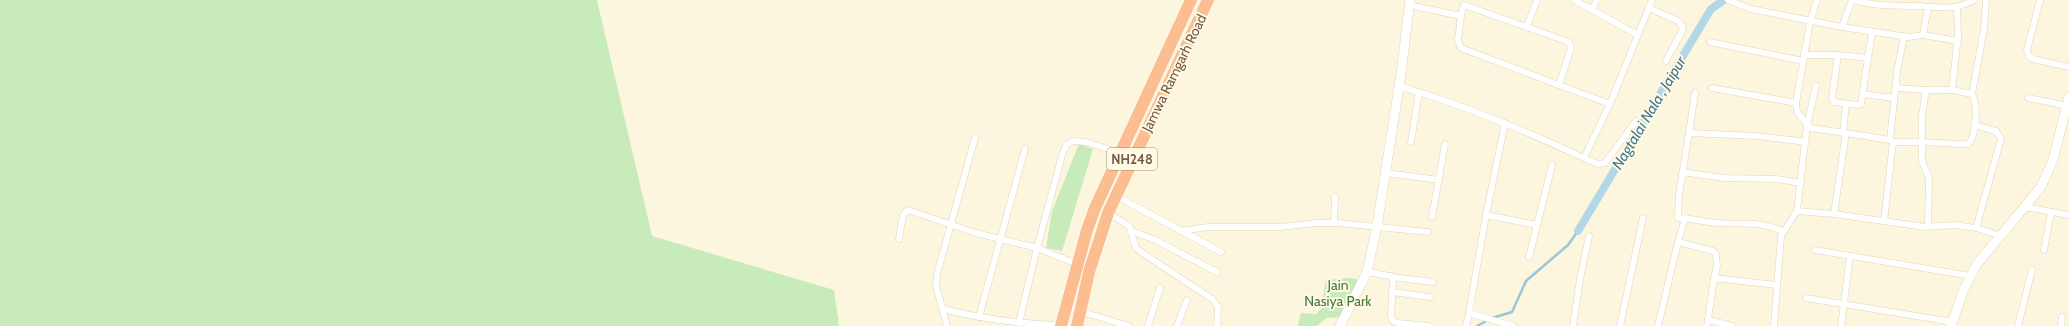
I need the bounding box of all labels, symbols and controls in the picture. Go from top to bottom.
street label: Jamwa Ramgarh Road [1137,11,1210,136]
water label: Nagtalai Nala , Jaipur [1608,52,1690,173]
road number: NH248 [1107,148,1157,170]
park label: Jain Nasiya Park [1304,276,1372,310]

